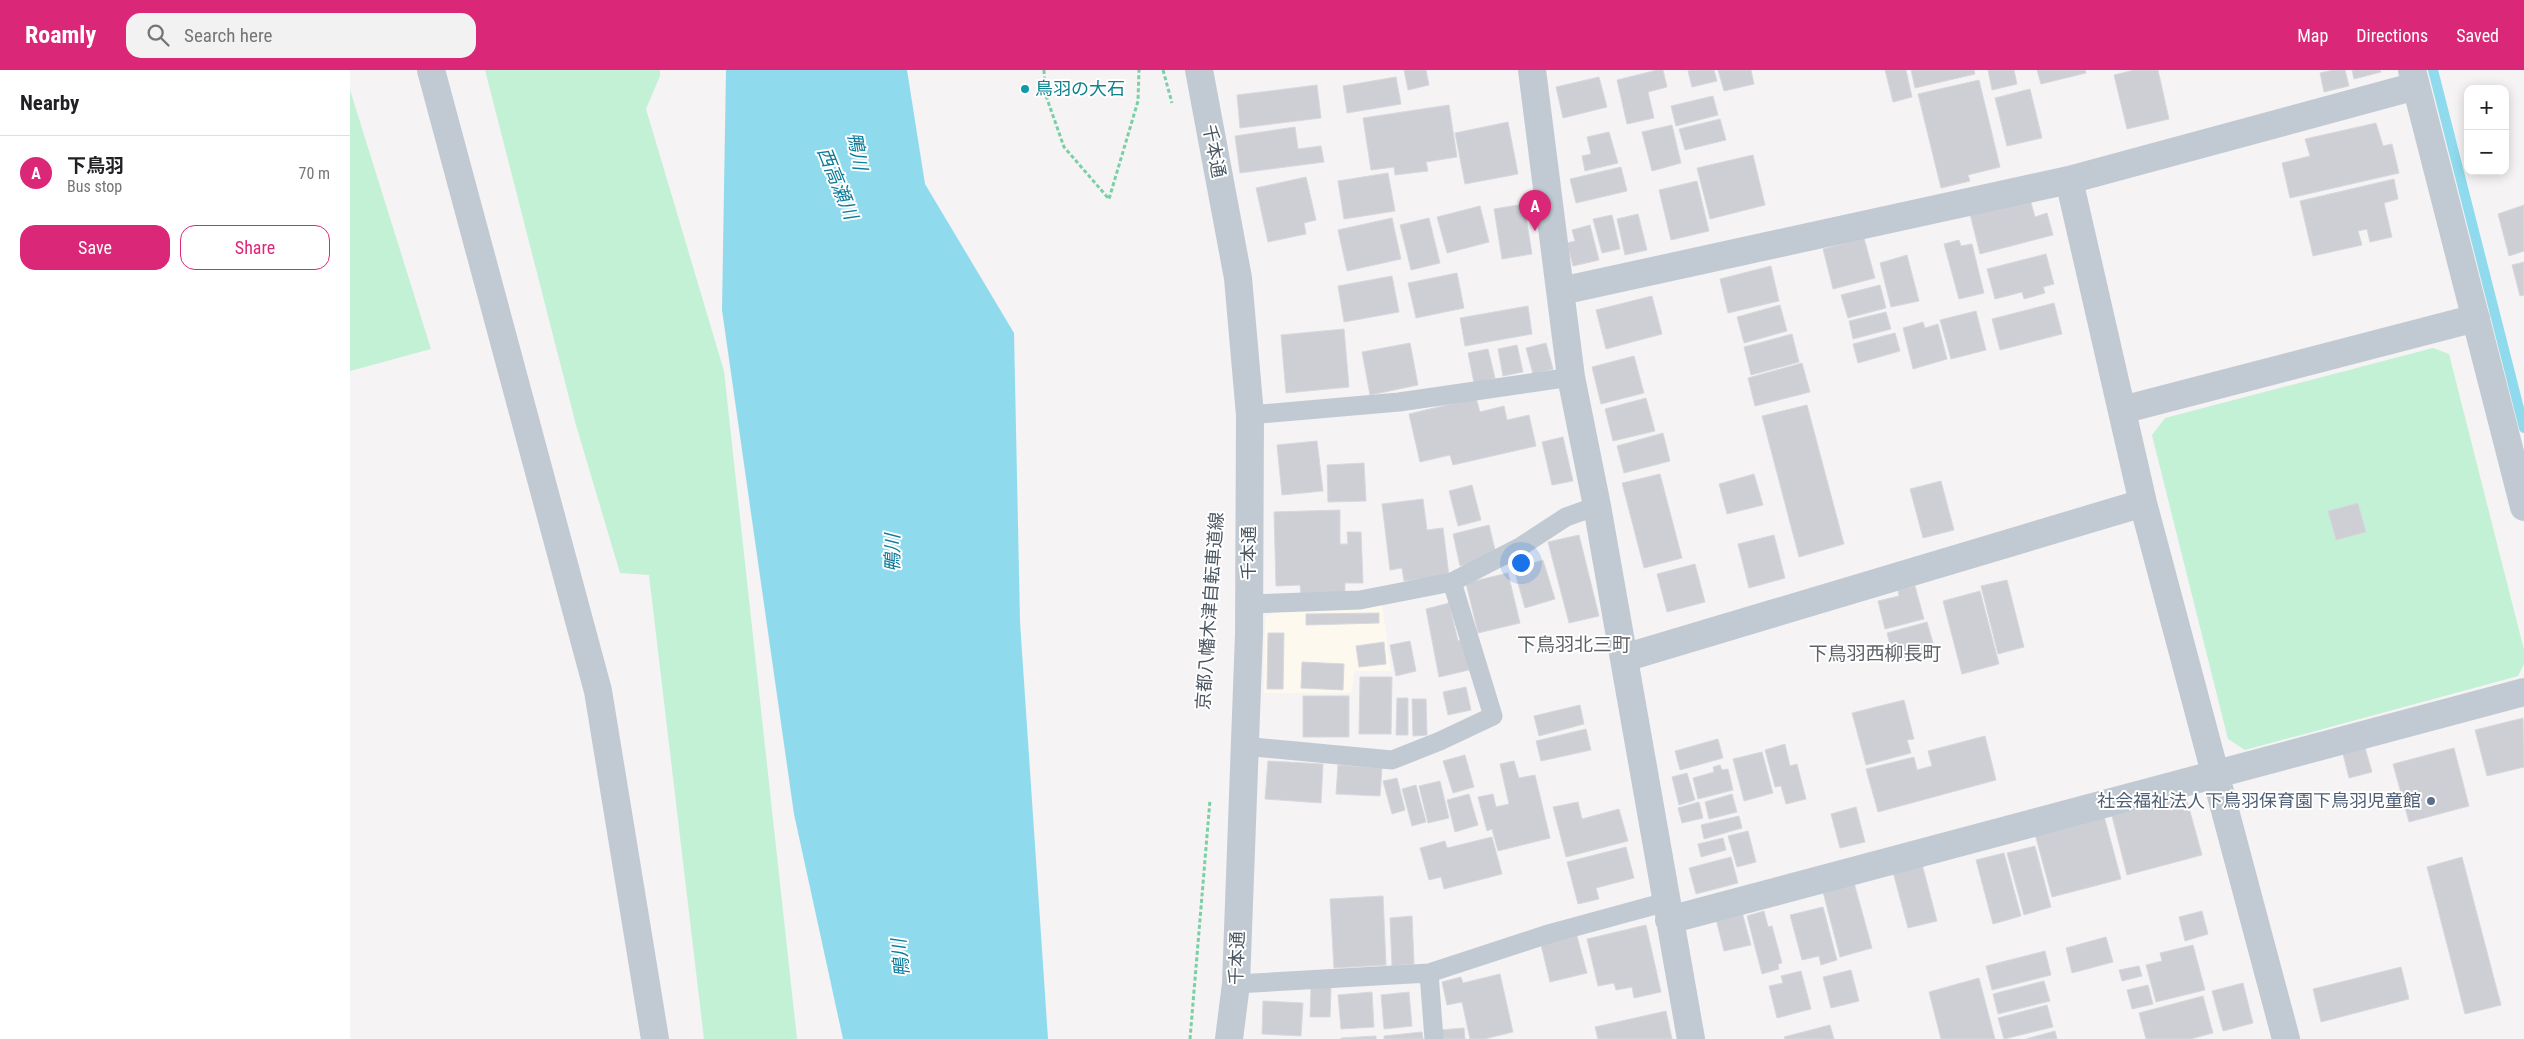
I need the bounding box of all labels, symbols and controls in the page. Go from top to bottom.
search box [126,13,476,58]
text: Roamly [25,21,96,49]
icon: search [144,21,172,49]
text: Search here [184,24,272,47]
text: Map [2297,25,2328,46]
text: Directions [2356,25,2428,46]
text: Saved [2456,25,2499,46]
place label: 鳥羽の大石 [1035,78,1125,99]
marker: 鳥羽の大石 [1019,83,1031,95]
map controls [2464,85,2509,175]
button: + [2464,85,2509,130]
text: Nearby [20,91,79,115]
street label: 千本通 [1199,122,1230,179]
water label: 鴨川 [843,130,872,174]
button: − [2464,130,2509,175]
water label: 西高瀬川 [813,144,863,225]
text: 下鳥羽 [67,154,124,177]
text: A [31,164,41,183]
text: 70 m [298,164,330,183]
text: Bus stop [67,177,122,196]
pin: A [1519,190,1551,231]
button: Save [20,225,170,270]
button: Share [180,225,330,270]
street label: 京都八幡木津自転車道線 [1192,511,1227,710]
street label: 千本通 [1238,526,1259,580]
water label: 鴨川 [881,532,904,572]
your location [1508,550,1534,576]
district label: 下鳥羽北三町 [1517,633,1631,656]
district label: 下鳥羽西柳長町 [1808,642,1942,665]
place label: 社会福祉法人下鳥羽保育園下鳥羽児童館 [2097,790,2421,811]
marker: 社会福祉法人下鳥羽保育園下鳥羽児童館 [2425,795,2437,807]
street label: 千本通 [1225,931,1248,985]
water label: 鴨川 [887,936,914,978]

